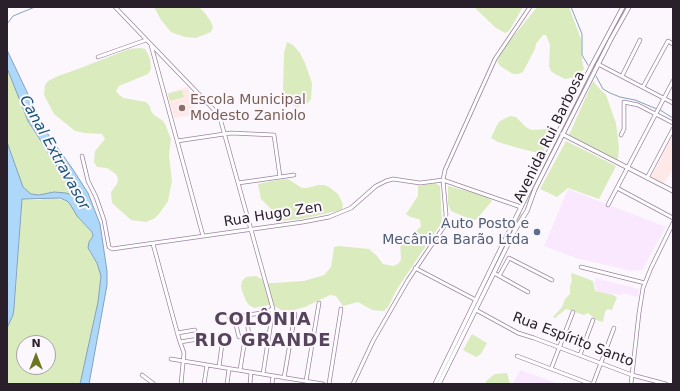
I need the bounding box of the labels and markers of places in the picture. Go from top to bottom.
place label: Escola Municipal Modesto Zaniolo [190,92,306,124]
marker: Escola Municipal Modesto Zaniolo [177,103,187,113]
place label: Auto Posto e Mecânica Barão Ltda [382,216,529,248]
marker: Auto Posto e Mecânica Barão Ltda [532,227,542,237]

